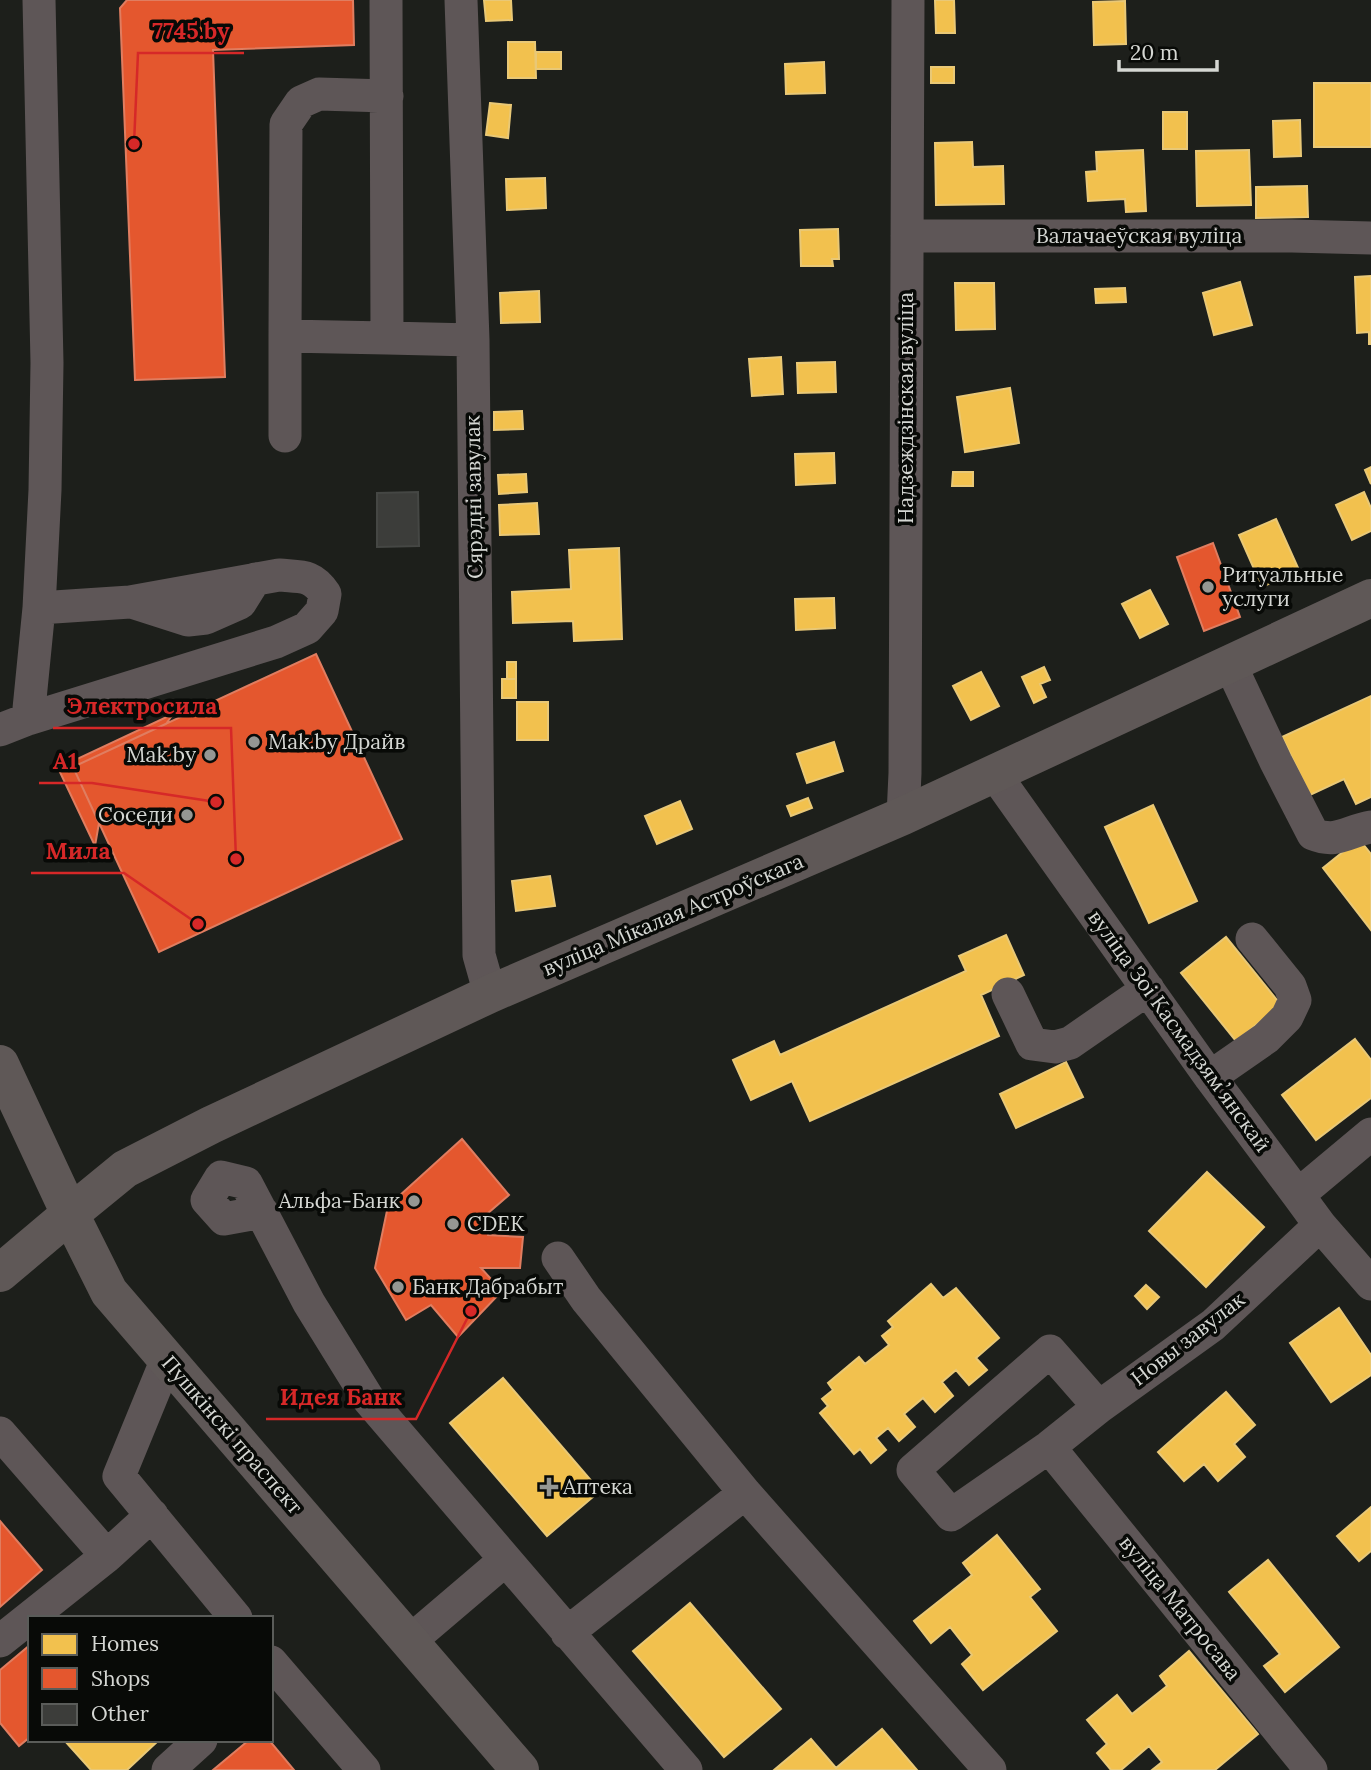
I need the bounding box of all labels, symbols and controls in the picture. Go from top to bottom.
callout: 7745.by [138,9,244,53]
text: 7745.by [152,16,230,45]
scale bar [1119,28,1217,72]
text: 20 m [1130,39,1179,66]
street label: Валачаеўская вуліца [1036,222,1242,249]
street label: Надзеждзінская вуліца [892,292,919,524]
street label: Сярэдні завулак [459,414,488,579]
place label: Ритуальные услуги [1222,561,1343,612]
marker: Ритуальные услуги [1200,579,1216,595]
callout: Электросила [53,684,231,728]
text: Электросила [67,691,217,720]
place label: Маk.by Драйв [268,728,405,755]
marker: Маk.by Драйв [246,734,262,750]
callout: A1 [39,739,92,783]
place label: Mak.by [126,741,196,768]
text: A1 [53,746,77,775]
marker: Mak.by [202,747,218,763]
place label: Соседи [98,801,173,828]
marker: Соседи [179,807,195,823]
callout: Мила [31,829,124,873]
text: Мила [46,836,110,865]
street label: вуліца Мікалая Астроўскага [538,847,808,982]
street label: вуліца Зоі Касмадзямʼянскай [1082,904,1276,1157]
place label: Альфа-Банк [277,1187,401,1214]
marker: Альфа-Банк [406,1193,422,1209]
place label: CDEK [467,1210,525,1237]
marker: CDEK [445,1216,461,1232]
place label: Банк Дабрабыт [412,1273,563,1300]
marker: Банк Дабрабыт [390,1279,406,1295]
street label: Новы завулак [1125,1285,1251,1392]
street label: Пушкінскі праспект [156,1350,309,1520]
callout: Идея Банк [266,1375,416,1419]
text: Идея Банк [280,1382,403,1411]
place label: Аптека [562,1473,633,1500]
marker: Аптека [541,1479,557,1495]
street label: вуліца Матросава [1114,1530,1247,1686]
legend [28,1616,273,1742]
text: Homes [91,1630,159,1657]
text: Shops [91,1665,150,1692]
text: Other [91,1700,149,1727]

